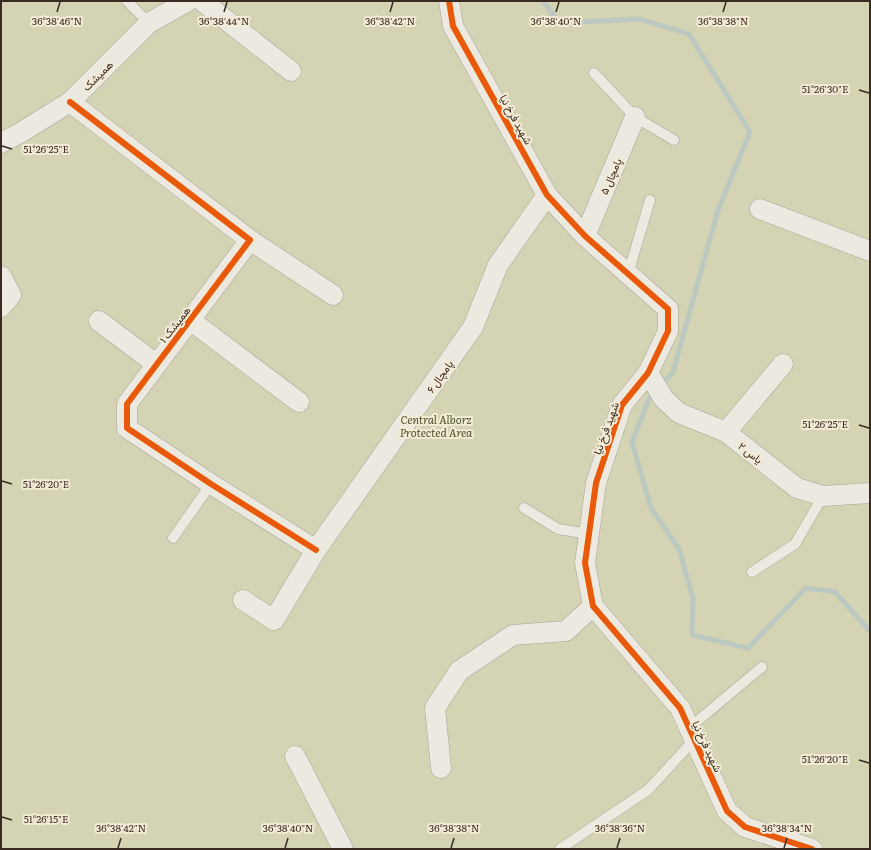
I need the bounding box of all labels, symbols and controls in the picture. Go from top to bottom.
text: 36°38'46"N [32,13,82,28]
text: 36°38'44"N [199,13,249,28]
text: 36°38'42"N [365,13,415,28]
text: 36°38'40"N [531,13,581,28]
text: 36°38'38"N [698,13,748,28]
street label: همیشک [78,56,116,94]
text: 51°26'30"E [802,81,848,96]
street label: شهید فرخ نیا [496,91,537,148]
text: 51°26'25"E [23,141,69,156]
street label: پامچال ۵ [595,155,626,197]
street label: همیشک ۱ [154,302,194,346]
street label: پامچال ۶ [422,356,457,396]
street label: شهید فرخ نیا [588,399,623,457]
park label: Central Alborz Protected Area [400,411,473,440]
text: 51°26'25"E [802,416,848,431]
street label: یاس ۲ [735,437,767,467]
text: 51°26'20"E [23,476,69,491]
street label: شهید فرخ نیا [688,718,727,775]
text: 51°26'20"E [802,751,848,766]
text: 51°26'15"E [24,811,68,826]
text: 36°38'42"N [96,820,146,835]
text: 36°38'40"N [263,820,313,835]
text: 36°38'38"N [429,820,479,835]
text: 36°38'36"N [595,820,645,835]
text: 36°38'34"N [762,820,812,835]

